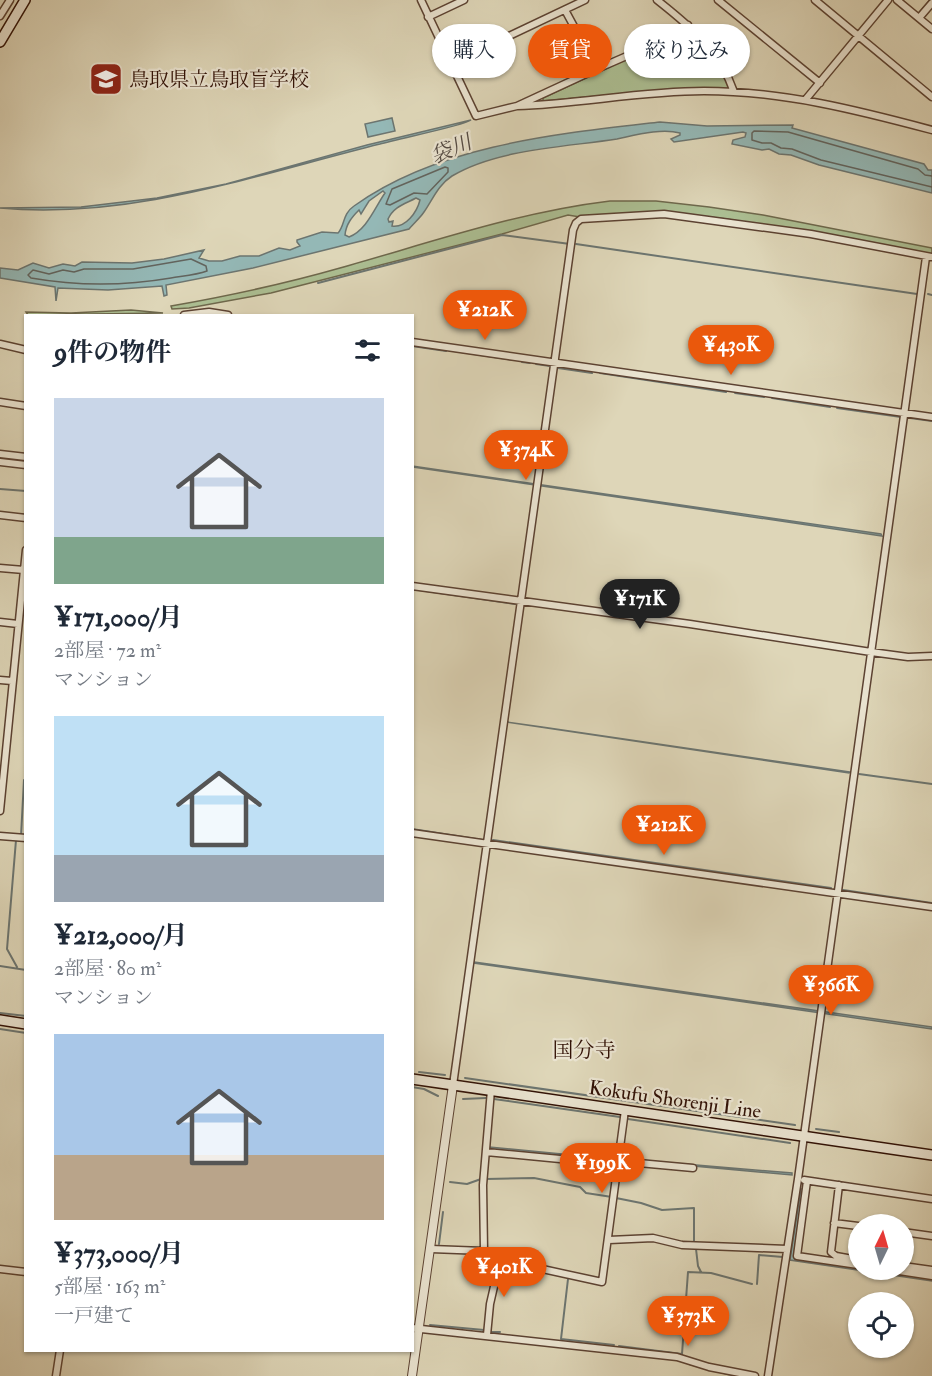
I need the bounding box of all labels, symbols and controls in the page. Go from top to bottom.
chip: 購入 [432,24,516,78]
chip: 賃貸 [528,24,612,78]
chip: 絞り込み [624,24,750,78]
school or university icon: 鳥取県立鳥取盲学校 [88,61,124,97]
place label: 鳥取県立鳥取盲学校 [129,67,309,92]
water label: 袋川 [427,128,478,170]
pin: ¥212K [443,290,527,341]
text: ¥212K [457,297,513,322]
pin: ¥430K [689,325,773,376]
text: ¥430K [702,332,760,357]
icon: filters [351,334,384,367]
text: 9件の物件 [54,337,171,369]
pin: ¥374K [484,430,568,481]
icon: home [165,437,273,545]
text: ¥374K [498,437,554,462]
pin: ¥171K [598,579,682,630]
text: ¥171K [614,586,666,611]
text: ¥171,000/月 [54,602,183,634]
text: 2部屋 · 72 m² [54,638,161,663]
text: マンション [54,667,153,692]
icon: home [165,755,273,863]
pin: ¥212K [622,805,706,856]
text: ¥212K [636,812,692,837]
text: ¥212,000/月 [54,920,188,952]
text: 2部屋 · 80 m² [54,956,161,981]
pin: ¥366K [789,965,873,1016]
text: ¥366K [803,972,859,997]
text: マンション [54,985,153,1010]
district label: 国分寺 [553,1037,616,1064]
icon: home [165,1073,273,1181]
street label: Kokufu Shorenji Line [587,1075,763,1124]
pin: ¥199K [560,1143,644,1194]
text: ¥199K [574,1150,630,1175]
north arrow [848,1214,914,1280]
map controls [848,1214,914,1358]
text: ¥373,000/月 [54,1238,184,1270]
pin: ¥401K [462,1247,546,1298]
text: ¥401K [475,1254,533,1279]
text: 5部屋 · 163 m² [54,1274,165,1299]
button: locate [848,1292,914,1358]
pin: ¥373K [646,1296,730,1347]
text: 一戸建て [54,1303,134,1328]
text: ¥373K [661,1303,715,1328]

